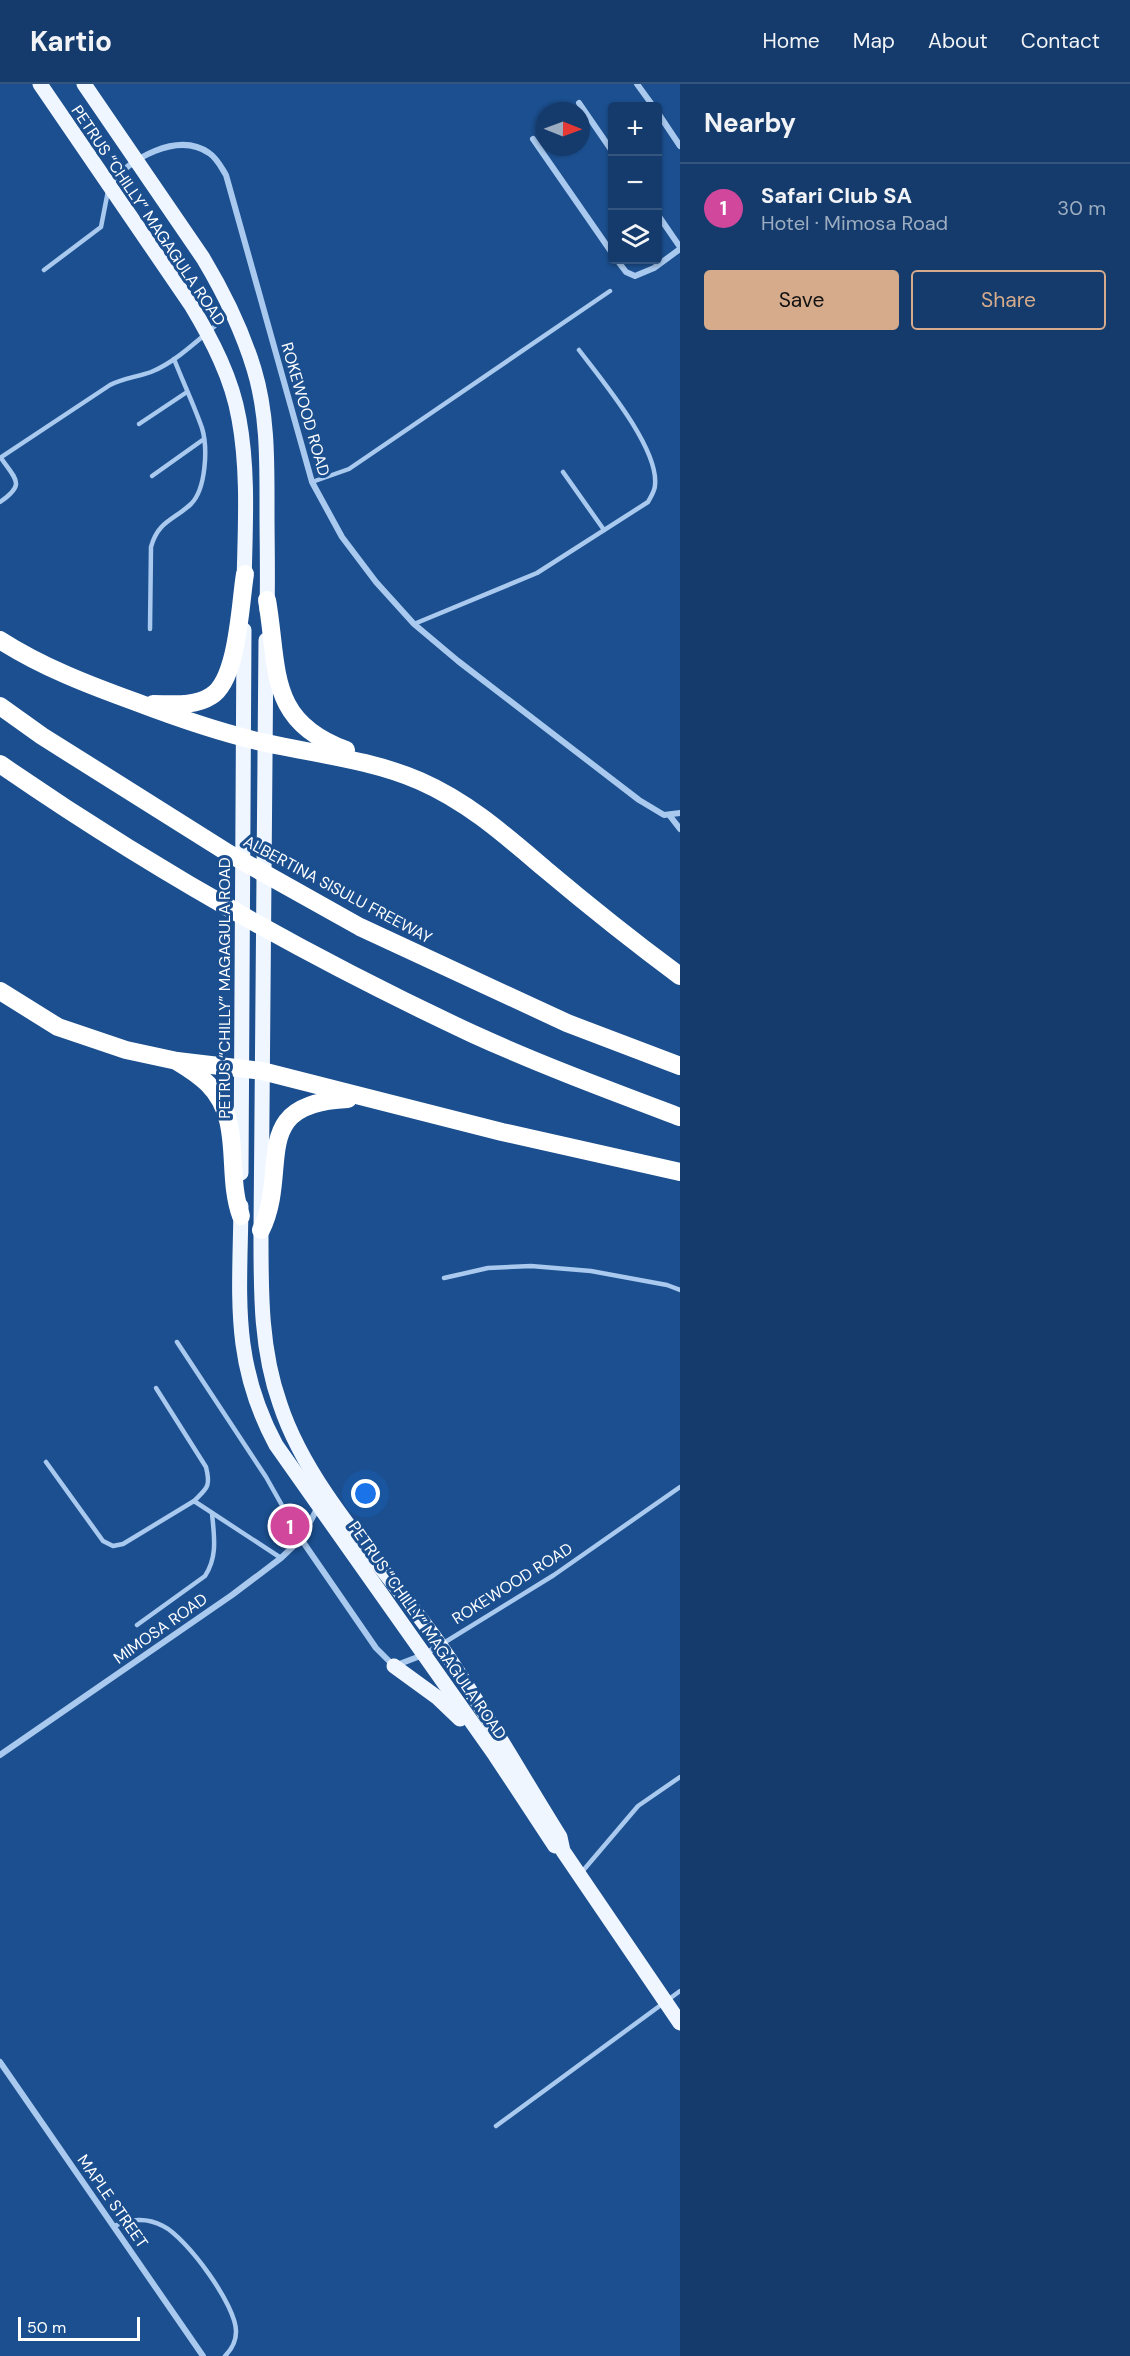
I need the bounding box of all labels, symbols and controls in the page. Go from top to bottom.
text: Kartio [30,23,112,60]
text: Home [762,27,820,55]
text: Map [853,27,895,55]
text: About [928,27,988,55]
text: Contact [1021,27,1100,55]
street label: PETRUS “CHILLY” MAGAGULA ROAD [67,101,230,330]
north arrow [536,102,590,156]
map controls [608,102,662,264]
button: + [608,102,662,156]
text: Nearby [704,106,796,140]
button: − [608,156,662,210]
text: Safari Club SA [761,181,912,210]
text: 1 [720,195,727,221]
text: 30 m [1057,195,1106,221]
button: layers [608,210,662,264]
text: Hotel · Mimosa Road [761,210,948,236]
button: Save [704,270,899,330]
button: Share [911,270,1106,330]
street label: ROKEWOOD ROAD [276,340,335,478]
street label: ALBERTINA SISULU FREEWAY [240,831,436,948]
street label: PETRUS “CHILLY” MAGAGULA ROAD [214,857,235,1119]
your location [351,1479,380,1508]
pin: 1 [270,1504,310,1548]
street label: PETRUS “CHILLY” MAGAGULA ROAD [344,1517,511,1743]
street label: ROKEWOOD ROAD [448,1538,576,1629]
street label: MIMOSA ROAD [109,1588,211,1669]
street label: MAPLE STREET [73,2150,153,2252]
scale bar [18,2314,140,2342]
text: 50 m [27,2317,66,2338]

